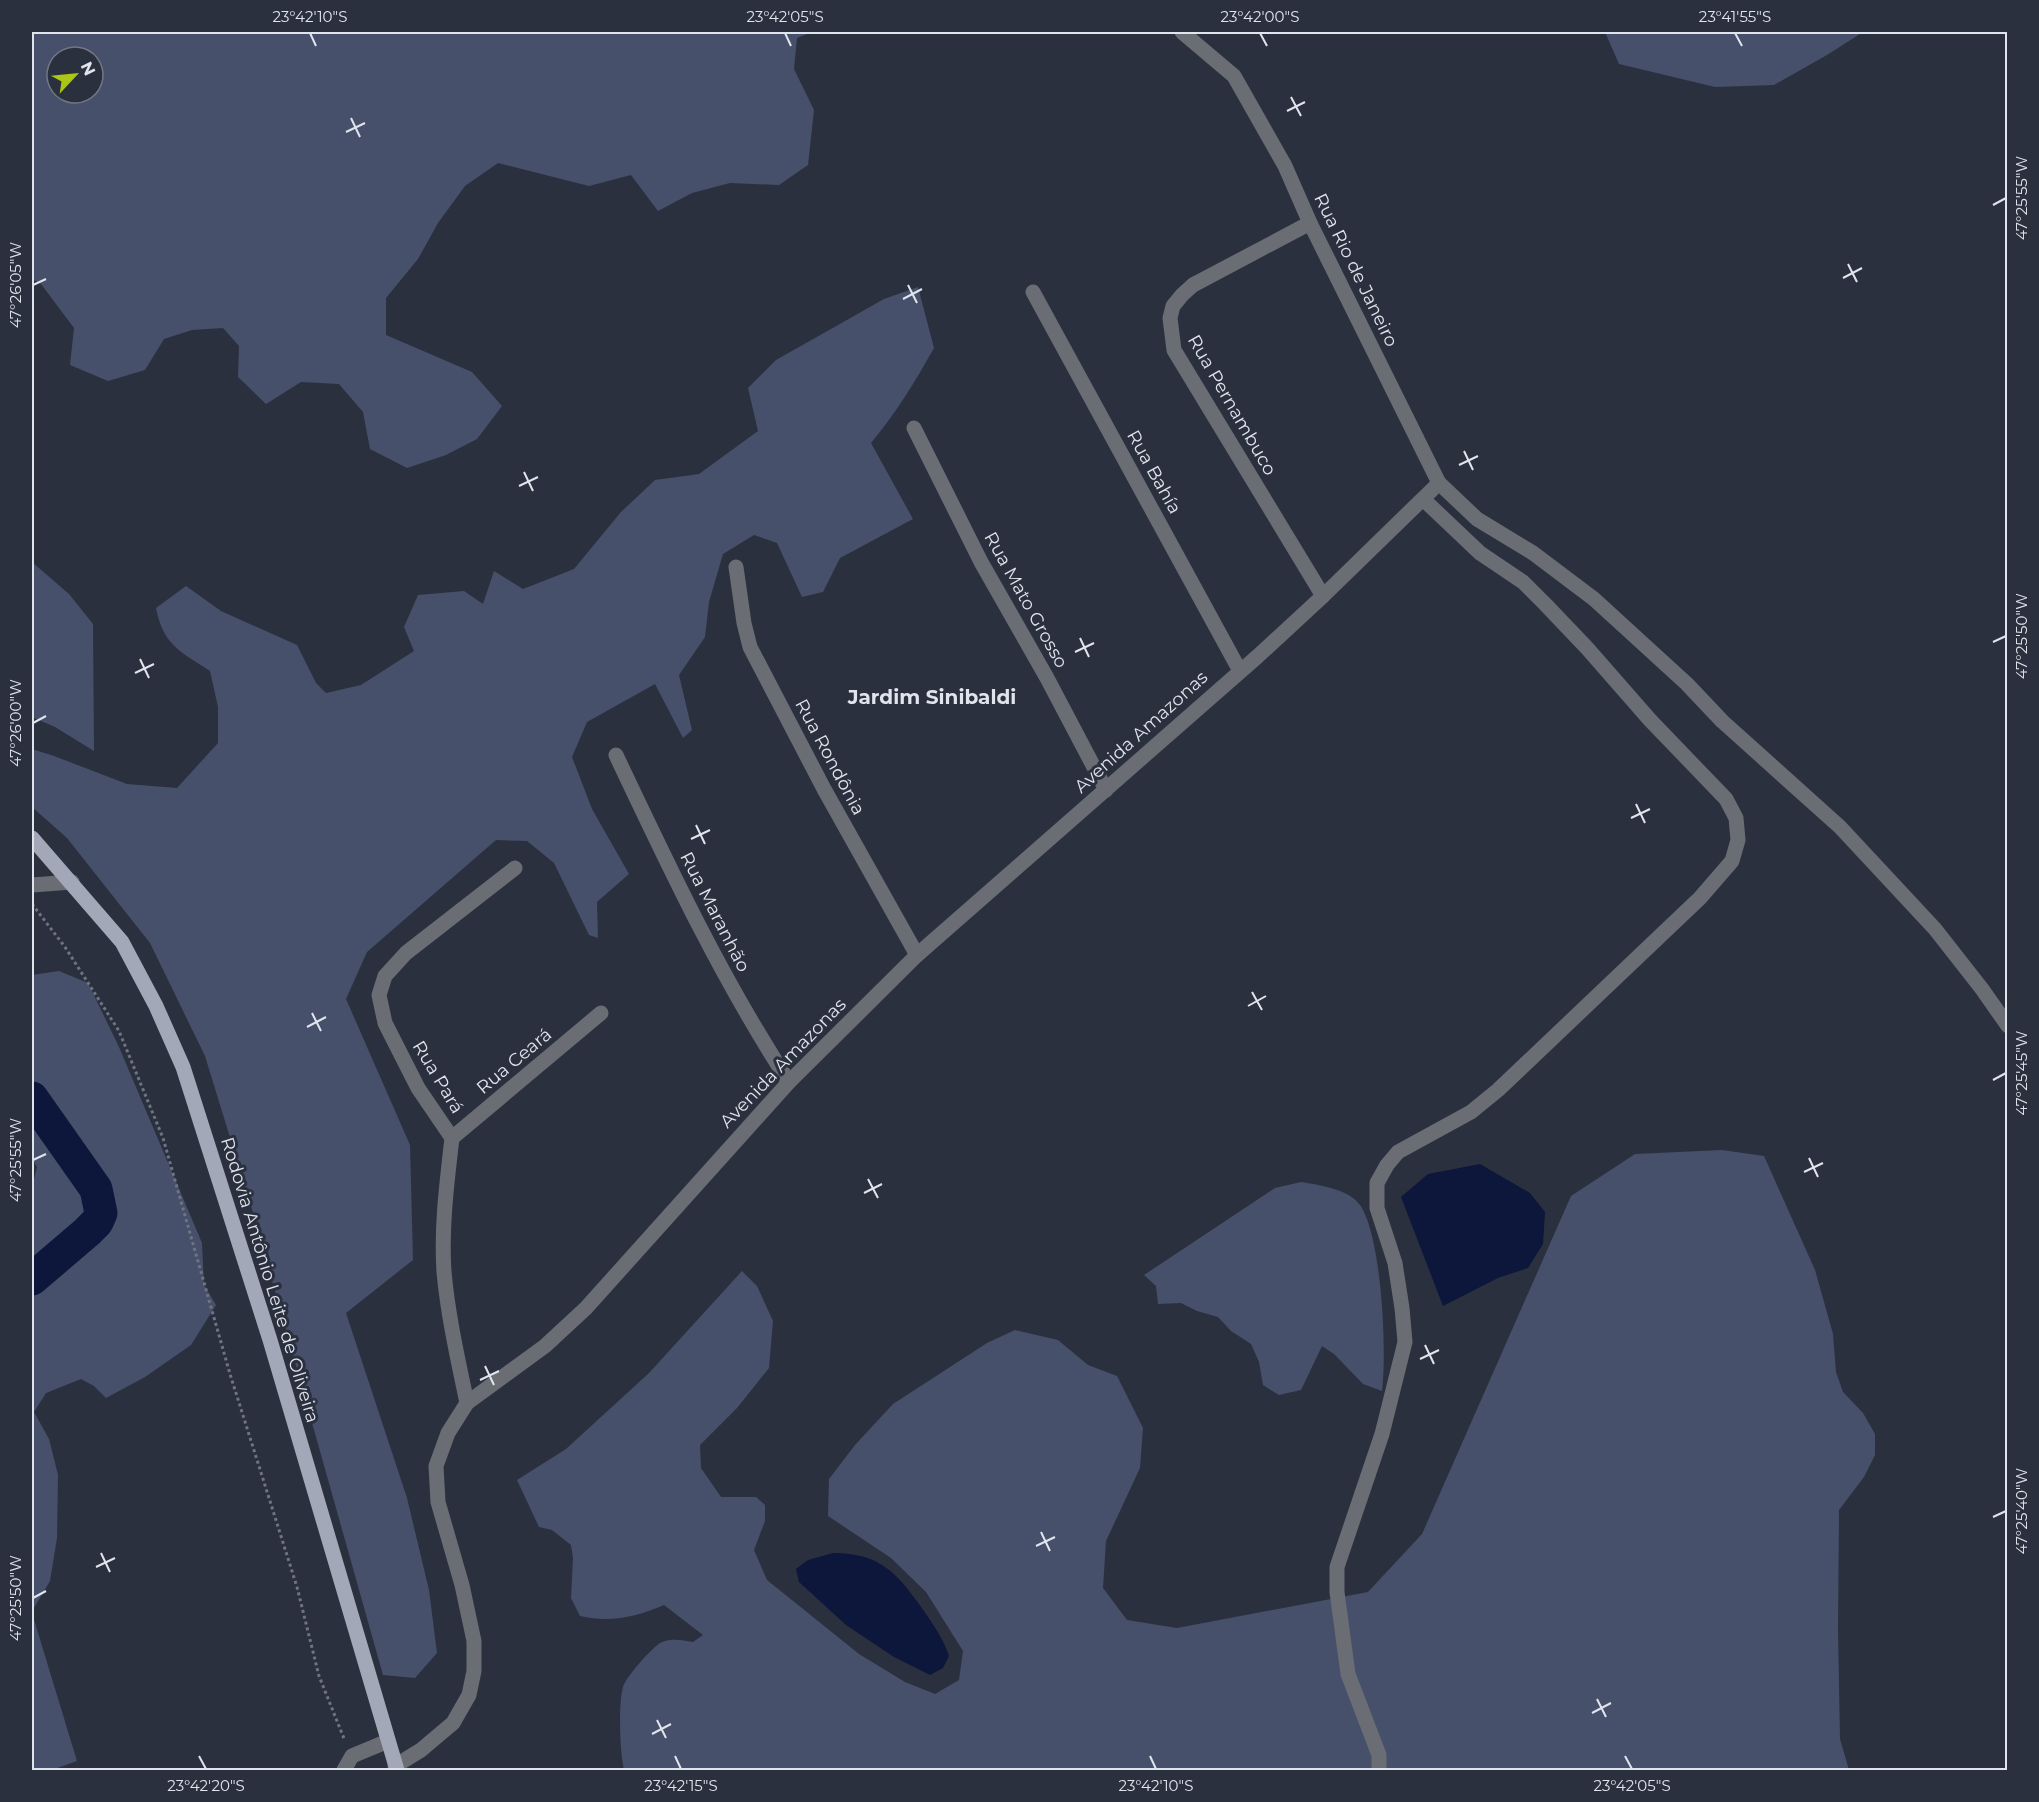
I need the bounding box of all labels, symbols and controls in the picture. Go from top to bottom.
text: 23°42'10"S [273,7,347,26]
text: 23°42'05"S [746,7,824,26]
text: 23°42'00"S [1221,7,1299,26]
text: 23°41'55"S [1699,7,1771,26]
north arrow [45,45,105,105]
text: N [77,59,99,79]
text: 47°25'55"W [2012,156,2031,240]
street label: Rua Rio de Janeiro [1309,190,1403,350]
text: 47°26'05"W [6,242,25,328]
street label: Rua Pernambuco [1183,331,1281,479]
street label: Rua Bahía [1122,426,1186,518]
street label: Rua Mato Grosso [979,528,1073,672]
text: 47°25'50"W [2012,593,2031,679]
street label: Avenida Amazonas [1070,666,1212,798]
text: 47°26'00"W [6,679,25,767]
district label: Jardim Sinibaldi [847,685,1016,709]
street label: Rua Rondônia [790,695,870,819]
street label: Rua Maranhão [675,848,755,976]
street label: Avenida Amazonas [715,993,851,1132]
street label: Rua Ceará [472,1023,556,1099]
text: 47°25'45"W [2012,1030,2031,1115]
street label: Rua Pará [408,1037,468,1117]
text: 47°25'55"W [6,1118,25,1202]
street label: Rodovia Antônio Leite de Oliveira [216,1135,324,1425]
text: 47°25'40"W [2012,1467,2031,1554]
text: 47°25'50"W [6,1555,25,1641]
text: 23°42'20"S [167,1776,245,1795]
text: 23°42'15"S [644,1776,718,1795]
text: 23°42'10"S [1119,1776,1193,1795]
text: 23°42'05"S [1593,1776,1671,1795]

